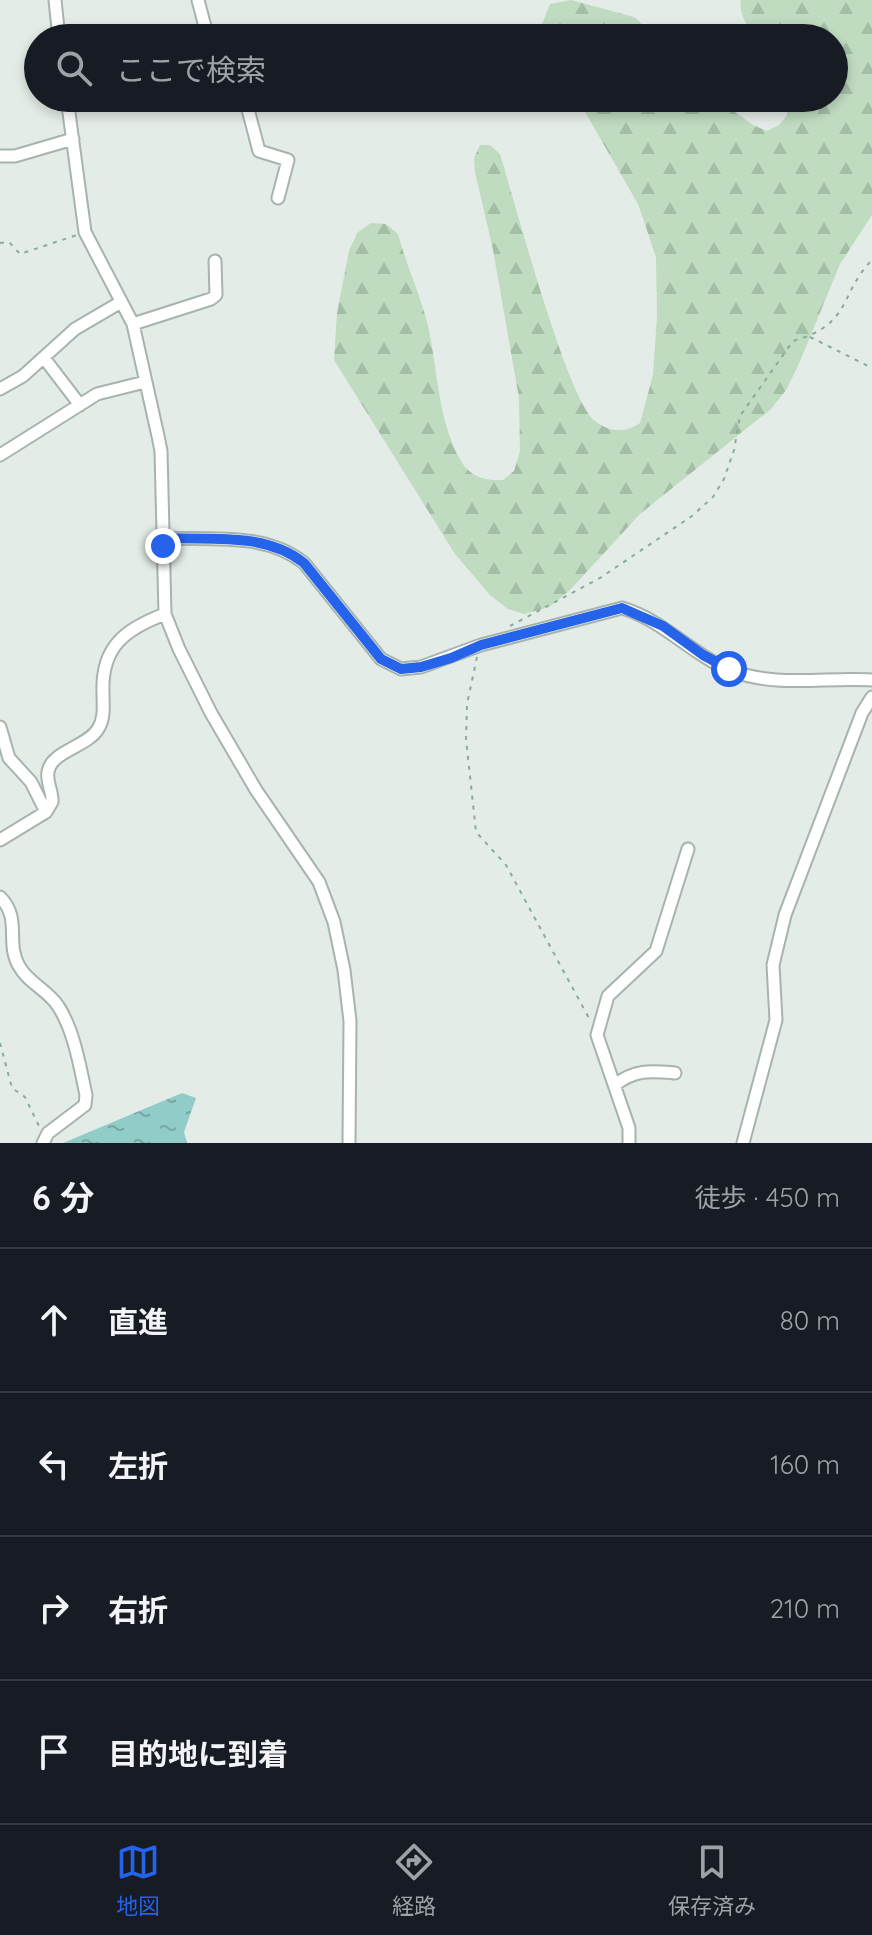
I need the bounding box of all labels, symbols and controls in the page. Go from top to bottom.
search box [24,24,848,112]
icon: search [52,46,96,90]
text: ここで検索 [116,51,266,89]
route end [145,528,181,564]
route start [711,651,747,687]
text: 6 分 [32,1176,94,1219]
text: 徒歩 · 450 m [694,1181,840,1214]
icon: ahead [32,1298,76,1342]
text: 直進 [108,1303,168,1341]
text: 80 m [780,1304,840,1337]
icon: left [32,1442,76,1486]
text: 左折 [108,1447,168,1485]
text: 160 m [770,1448,840,1481]
icon: right [32,1586,76,1630]
text: 右折 [108,1591,168,1629]
text: 210 m [770,1592,840,1625]
icon: arrive [32,1730,76,1774]
text: 目的地に到着 [108,1735,288,1773]
tab: 地図 [116,1840,160,1920]
tab: 経路 [392,1840,436,1920]
tab: 保存済み [668,1840,756,1920]

